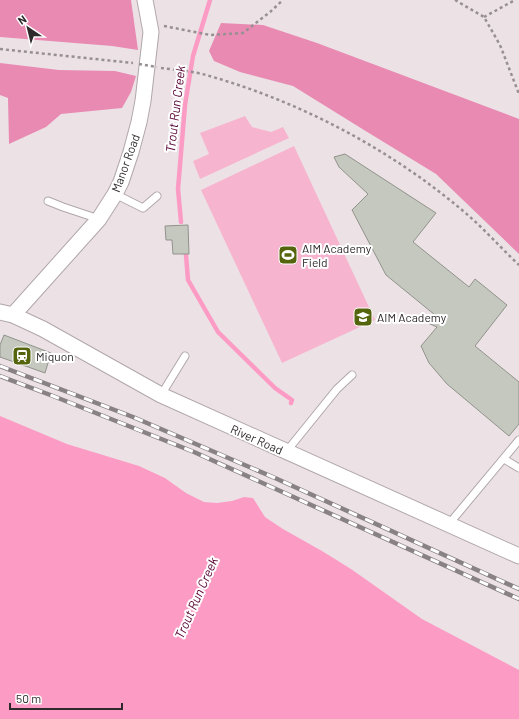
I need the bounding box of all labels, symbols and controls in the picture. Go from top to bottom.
north arrow [8,8,48,48]
text: N [15,12,29,27]
water label: Trout Run Creek [162,64,188,153]
street label: Manor Road [108,132,142,194]
place label: AIM Academy Field [302,241,372,269]
sports icon: AIM Academy Field [277,244,299,266]
school or university icon: AIM Academy [352,306,374,328]
place label: AIM Academy [377,310,447,324]
station icon: Miquon [11,345,33,367]
place label: Miquon [36,349,74,363]
street label: River Road [229,421,285,457]
water label: Trout Run Creek [171,554,221,641]
scale bar [10,685,122,711]
text: 50 m [16,691,41,705]

